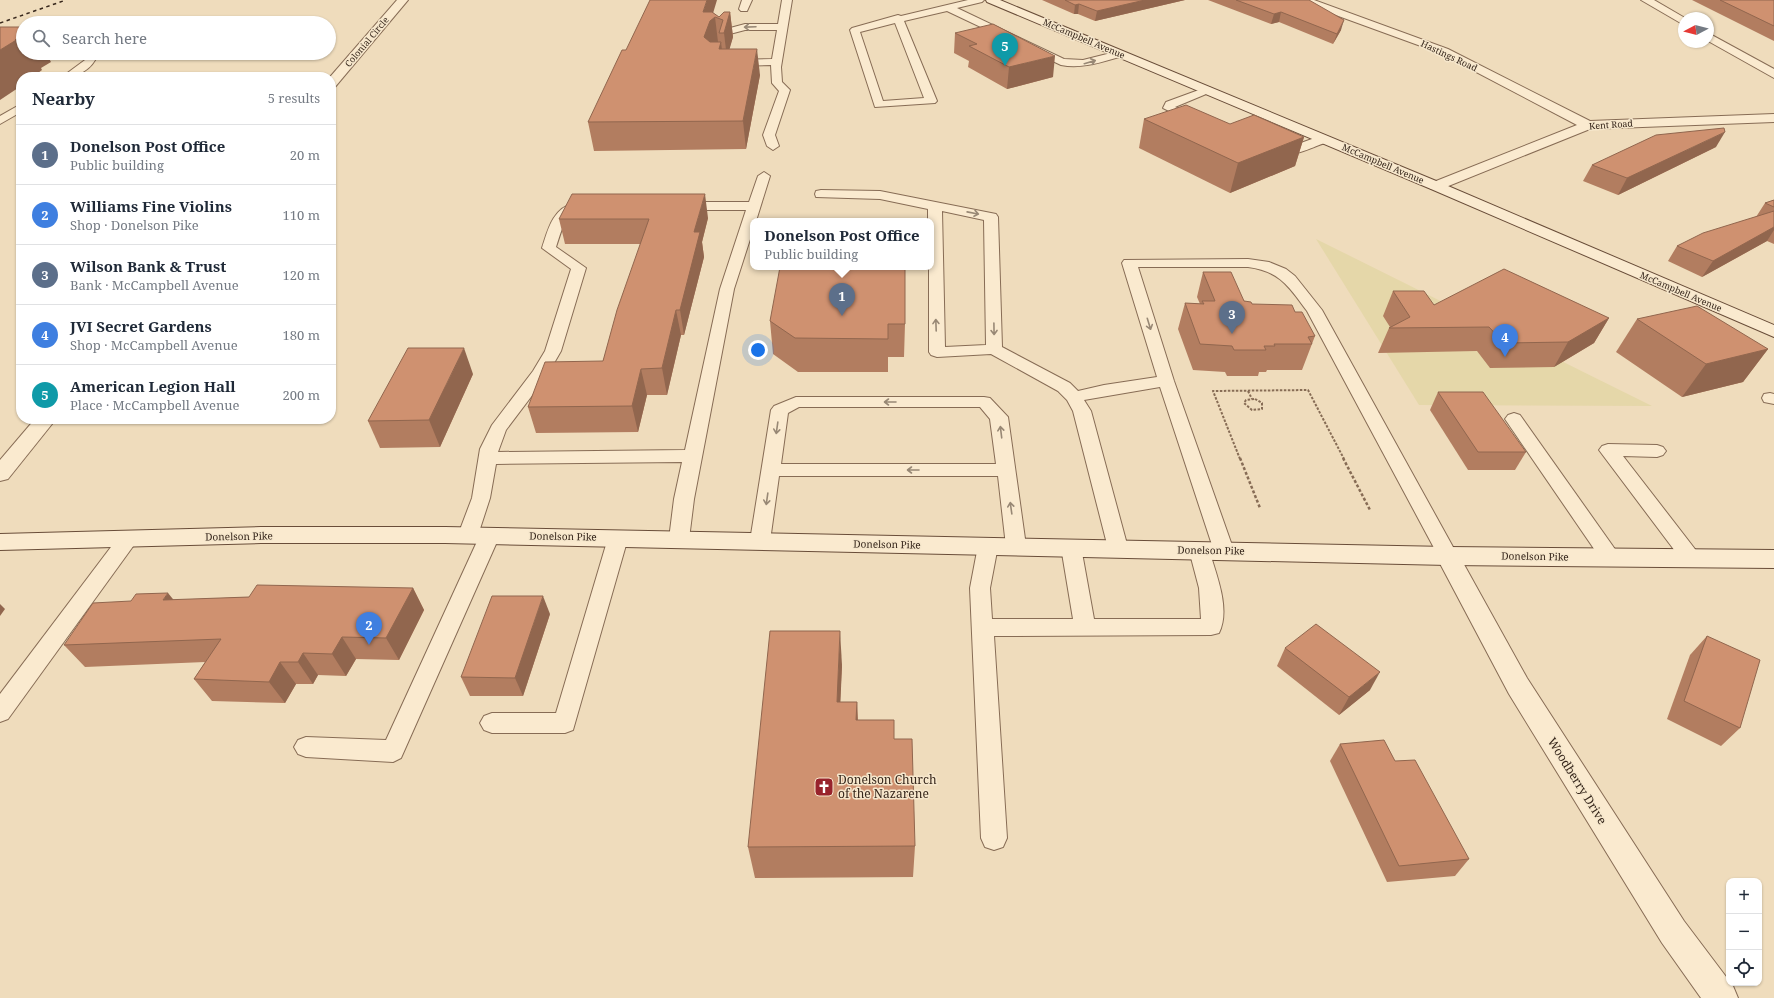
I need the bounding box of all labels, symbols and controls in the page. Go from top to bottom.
north arrow [1678,12,1714,48]
street label: Colonial Circle [342,14,392,70]
street label: McCampbell Avenue [1041,15,1127,62]
search box [16,16,336,60]
one-way arrow [744,24,757,31]
icon: search [30,27,52,49]
text: Search here [62,28,147,48]
pin: 5 [992,33,1018,66]
street label: Hastings Road [1419,37,1480,75]
one-way arrow [1083,58,1096,65]
text: Nearby [32,87,95,110]
text: 5 results [268,89,320,107]
street label: Kent Road [1589,116,1634,133]
text: Donelson Post Office [70,136,225,156]
street label: McCampbell Avenue [1340,140,1426,187]
text: 1 [41,146,49,164]
text: 20 m [290,146,320,164]
text: Public building [70,156,164,174]
text: Williams Fine Violins [70,196,232,216]
text: 2 [41,206,49,224]
text: 110 m [283,206,320,224]
one-way arrow [967,210,980,218]
text: Shop · Donelson Pike [70,216,199,234]
popup [750,218,934,270]
text: Donelson Post Office [764,225,920,245]
text: Public building [764,245,858,263]
text: Wilson Bank & Trust [70,256,226,276]
text: 3 [41,266,49,284]
text: 120 m [283,266,320,284]
street label: McCampbell Avenue [1638,268,1724,315]
text: Bank · McCampbell Avenue [70,276,239,294]
pin: 1 [829,283,855,316]
pin: 3 [1219,301,1245,334]
text: JVI Secret Gardens [70,316,212,336]
one-way arrow [1146,317,1153,330]
one-way arrow [932,319,940,332]
one-way arrow [990,322,997,335]
pin: 4 [1492,324,1518,357]
text: 4 [41,326,49,344]
text: 180 m [283,326,320,344]
text: Shop · McCampbell Avenue [70,336,238,354]
your location [748,340,768,360]
text: American Legion Hall [70,376,236,396]
text: 5 [41,386,49,404]
text: 200 m [283,386,320,404]
text: Place · McCampbell Avenue [70,396,240,414]
one-way arrow [884,398,897,406]
one-way arrow [773,421,781,434]
one-way arrow [997,426,1005,439]
one-way arrow [907,466,920,474]
one-way arrow [763,492,771,505]
one-way arrow [1007,501,1015,514]
street label: Donelson Pike [205,528,273,544]
street label: Donelson Pike [529,528,597,544]
street label: Donelson Pike [853,536,921,552]
street label: Donelson Pike [1177,542,1245,558]
street label: Donelson Pike [1501,548,1569,564]
pin: 2 [356,612,382,645]
street label: Woodberry Drive [1544,734,1611,827]
place label: Donelson Church of the Nazarene [838,771,937,802]
church icon: Donelson Church of the Nazarene [813,776,835,798]
map controls [1726,878,1762,986]
button: + [1726,878,1762,914]
button: − [1726,914,1762,950]
button: locate [1726,950,1762,986]

